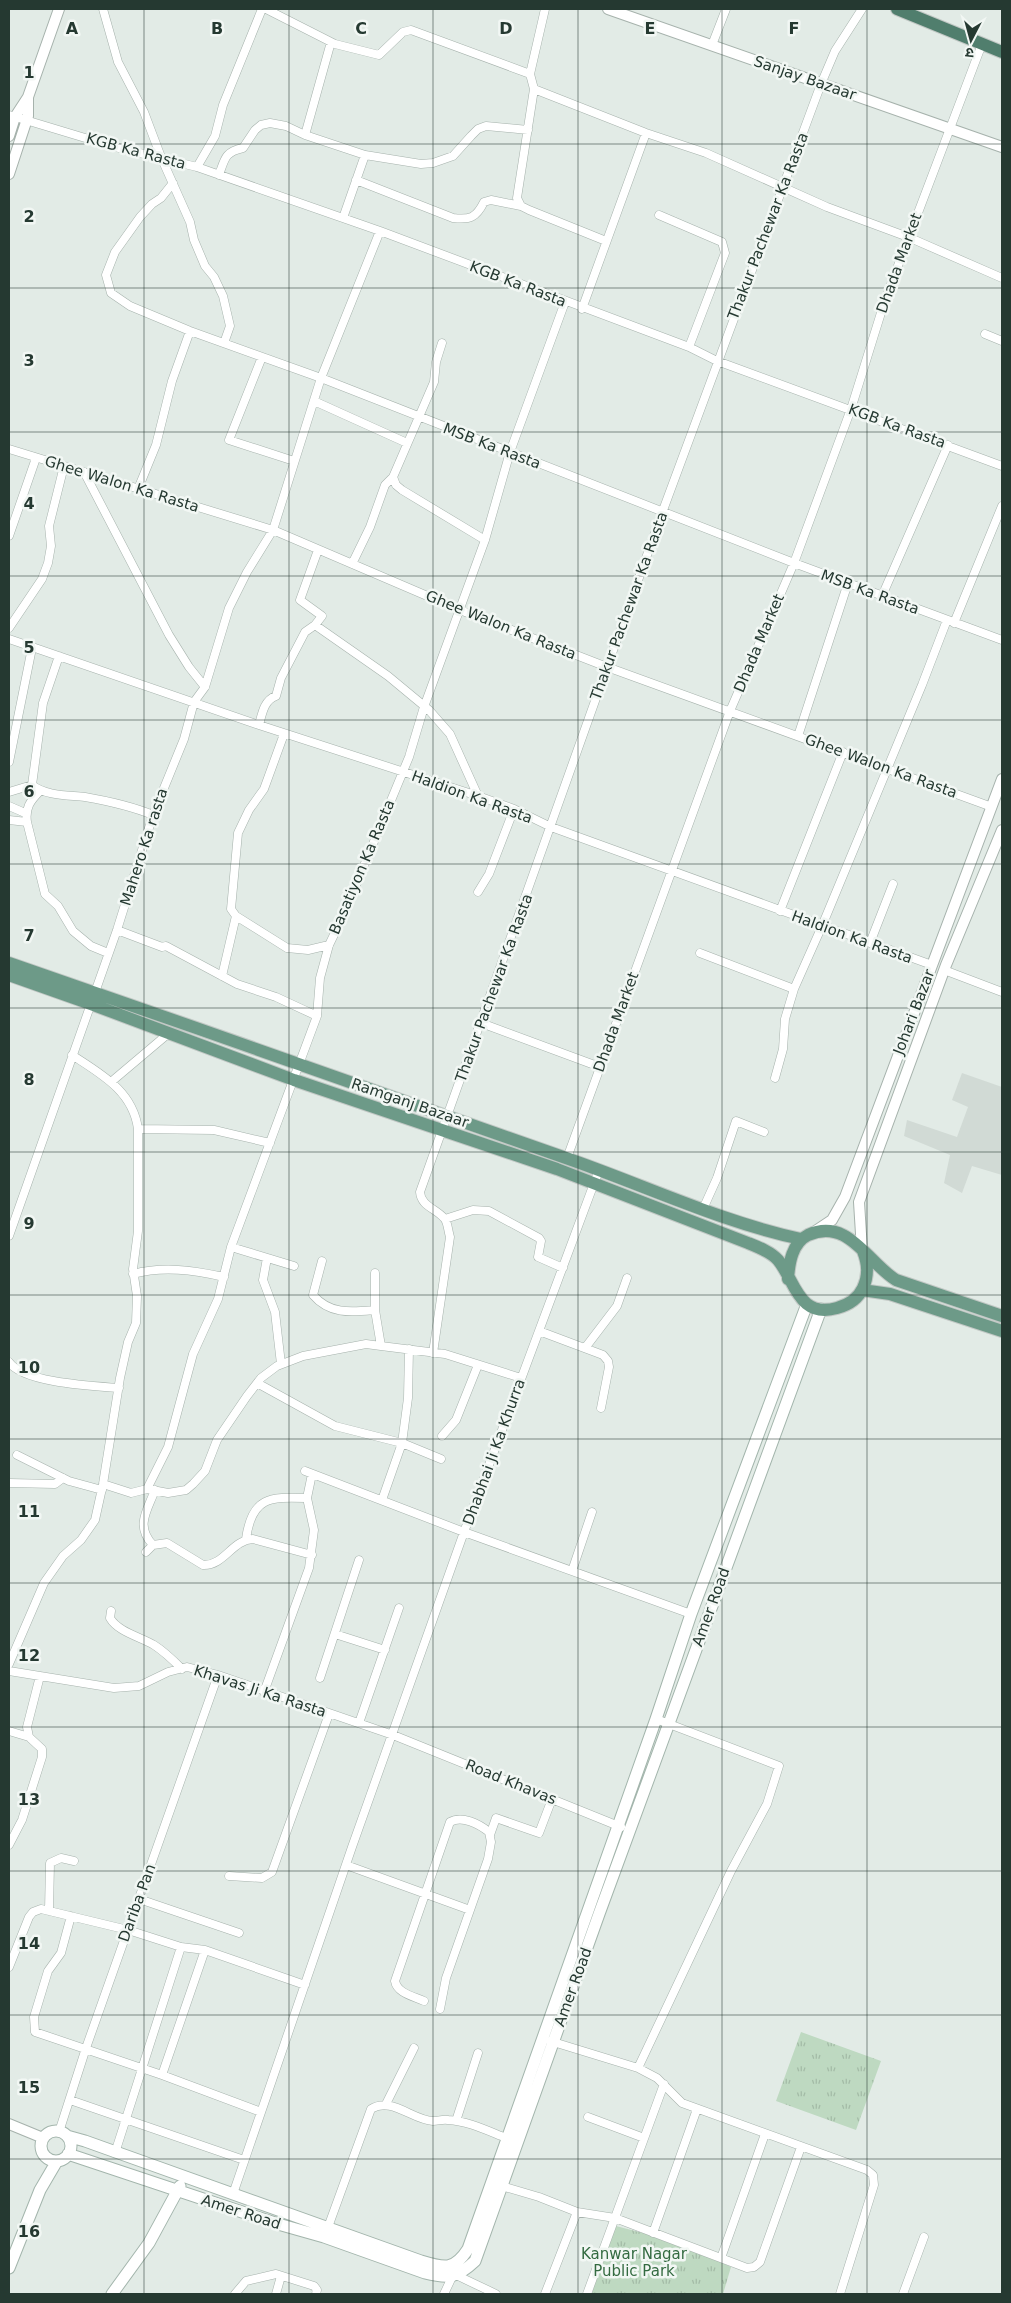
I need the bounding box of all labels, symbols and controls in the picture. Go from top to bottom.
north arrow [946,15,996,65]
text: A [66,19,79,38]
text: B [211,19,223,38]
text: C [355,19,367,38]
text: D [499,19,513,38]
text: E [645,19,655,38]
text: F [789,19,799,38]
text: उ [964,44,975,61]
street label: Sanjay Bazaar [751,52,859,104]
text: 1 [23,63,35,82]
street label: KGB Ka Rasta [84,129,188,173]
street label: Thakur Pachewar Ka Rasta [724,130,812,323]
text: 2 [23,207,35,226]
street label: Dhada Market [873,210,926,316]
street label: KGB Ka Rasta [467,257,569,311]
text: 3 [23,351,35,370]
street label: KGB Ka Rasta [846,400,948,452]
street label: MSB Ka Rasta [441,419,543,473]
street label: Ghee Walon Ka Rasta [43,452,201,516]
text: 4 [23,494,35,513]
street label: Thakur Pachewar Ka Rasta [586,509,672,704]
street label: MSB Ka Rasta [818,566,922,618]
street label: Ghee Walon Ka Rasta [423,587,579,663]
street label: Dhada Market [730,591,788,695]
text: 5 [23,638,35,657]
street label: Ghee Walon Ka Rasta [802,730,960,802]
street label: Haldion Ka Rasta [409,767,535,827]
text: 6 [23,782,35,801]
street label: Mahero Ka rasta [117,786,171,908]
street label: Basatiyon Ka Rasta [325,797,399,937]
street label: Thakur Pachewar Ka Rasta [451,891,537,1086]
street label: Haldion Ka Rasta [789,907,915,967]
text: 7 [23,926,35,945]
street label: Johari Bazar [889,966,939,1058]
street label: Dhada Market [590,969,643,1075]
text: 8 [23,1070,35,1089]
street label: Ramganj Bazaar [349,1074,472,1132]
text: 9 [23,1214,35,1233]
text: 10 [18,1358,40,1377]
street label: Dhabhai Ji Ka Khurra [459,1376,529,1528]
text: 11 [18,1502,40,1521]
street label: Amer Road [688,1565,734,1649]
text: 12 [18,1646,40,1665]
street label: Khavas Ji Ka Rasta [191,1661,329,1721]
street label: Road Khavas [463,1756,559,1809]
text: 13 [18,1790,40,1809]
street label: Dariba Pan [115,1862,159,1944]
text: 14 [18,1934,40,1953]
street label: Amer Road [550,1945,596,2029]
text: 15 [18,2078,40,2097]
street label: Amer Road [199,2191,283,2233]
text: 16 [18,2222,40,2241]
park label: Kanwar Nagar Public Park [581,2245,688,2280]

